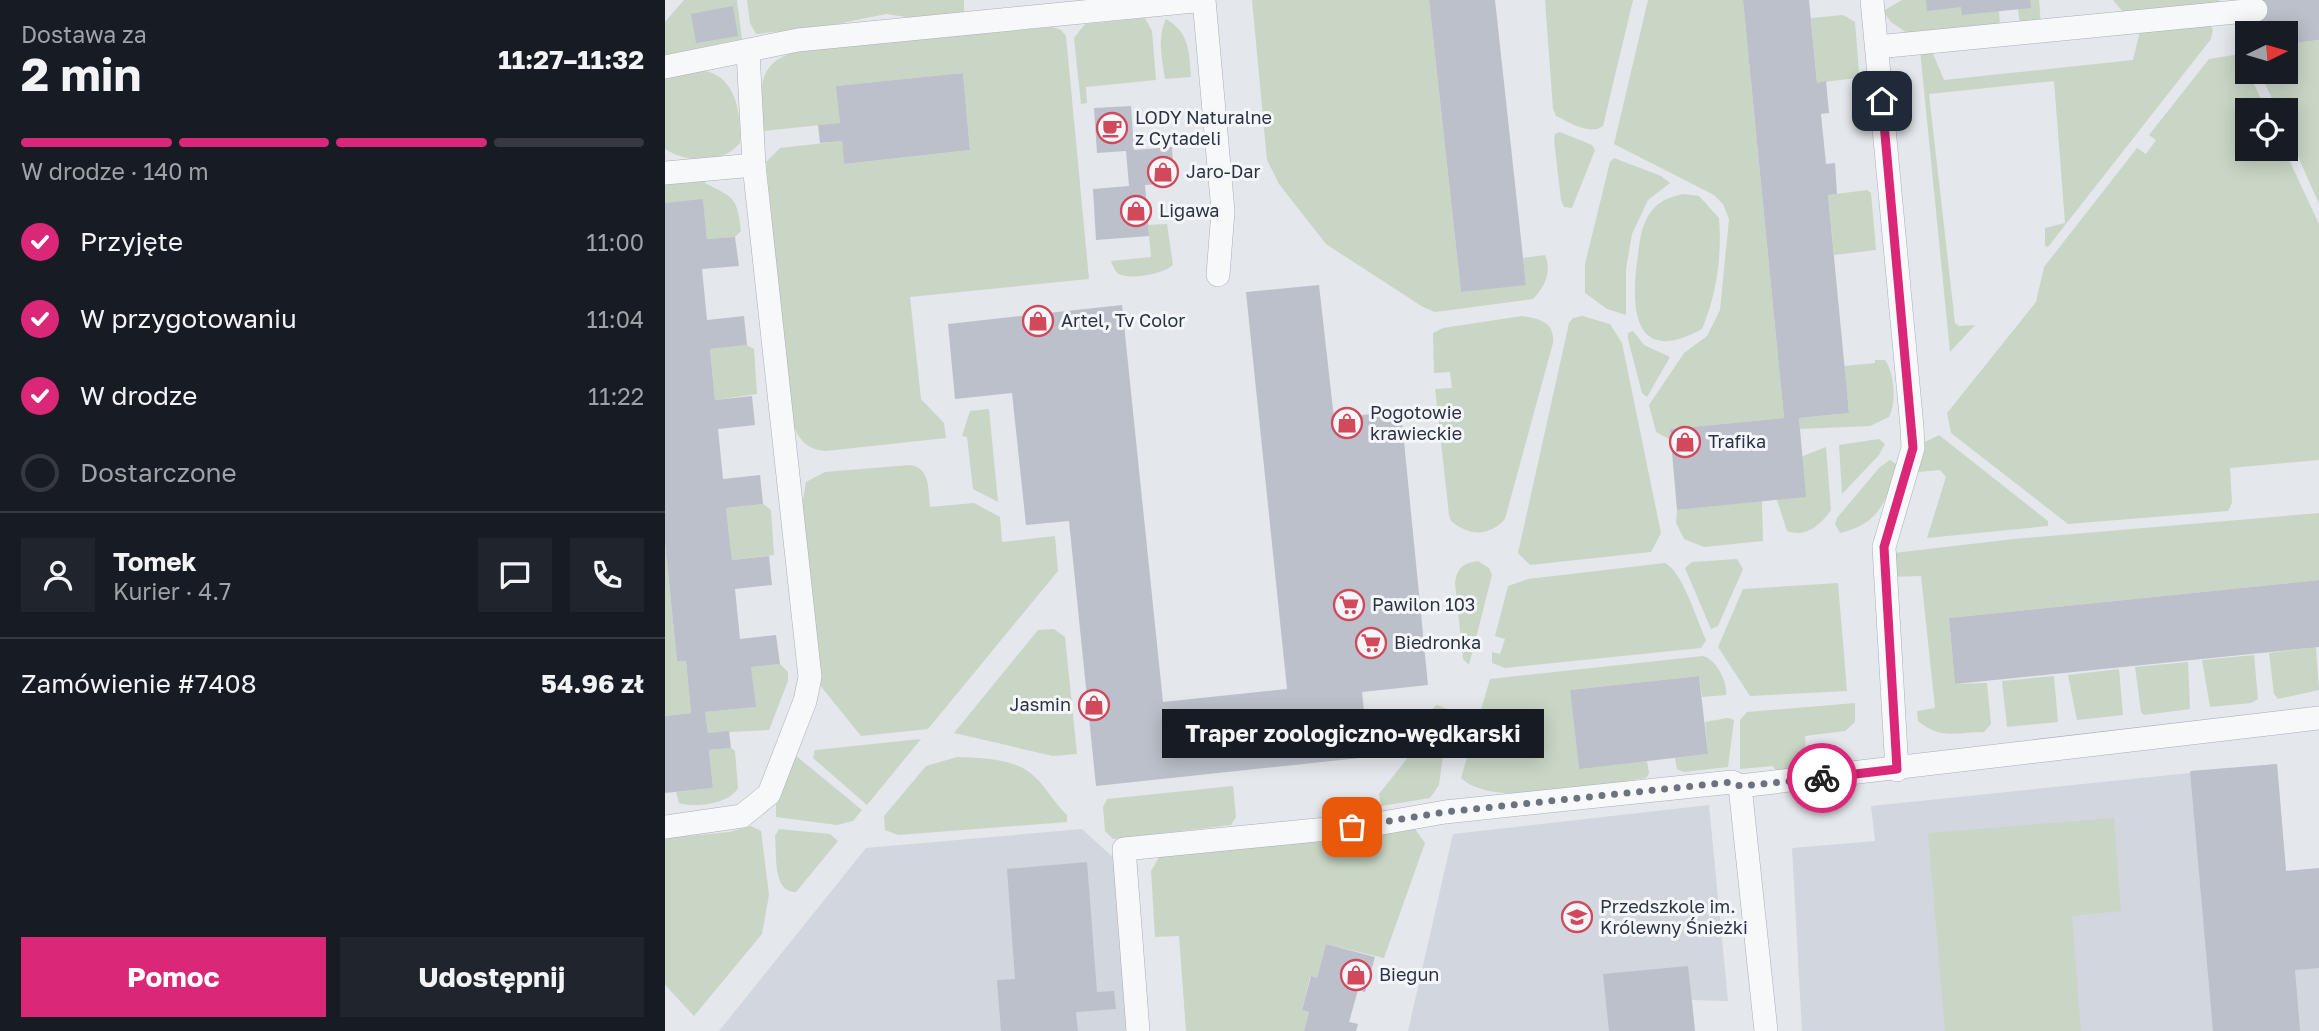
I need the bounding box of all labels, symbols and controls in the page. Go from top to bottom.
text: Dostawa za [21,20,147,48]
north arrow [2235,21,2298,84]
map controls [2235,21,2298,161]
text: 11:27–11:32 [498,44,644,75]
text: 2 min [21,46,141,101]
pin [1852,71,1912,131]
icon: home [1863,82,1901,120]
button: locate [2235,98,2298,161]
place label: LODY Naturalne z Cytadeli [1135,106,1272,149]
cafe icon: LODY Naturalne z Cytadeli [1095,111,1129,145]
shop icon: Jaro-Dar [1146,155,1180,189]
text: W drodze · 140 m [21,157,209,185]
place label: Jaro-Dar [1186,160,1260,182]
shop icon: Ligawa [1119,194,1153,228]
place label: Ligawa [1159,199,1220,221]
icon: check [21,223,59,261]
text: Przyjęte [80,226,183,257]
text: 11:00 [586,228,644,256]
icon: check [21,300,59,338]
text: W przygotowaniu [80,303,297,334]
shop icon: Artel, Tv Color [1021,304,1055,338]
text: 11:04 [587,305,644,333]
place label: Artel, Tv Color [1061,309,1185,331]
icon: check [21,377,59,415]
text: W drodze [80,380,197,411]
text: 11:22 [588,382,644,410]
place label: Pogotowie krawieckie [1370,401,1462,444]
shop icon: Pogotowie krawieckie [1330,406,1364,440]
shop icon: Trafika [1668,425,1702,459]
place label: Trafika [1708,430,1766,452]
text: Dostarczone [80,457,237,488]
button: person [21,538,95,612]
button: chat [478,538,552,612]
button: phone [570,538,644,612]
text: Tomek [113,546,197,577]
text: Kurier · 4.7 [113,577,231,605]
supermarket icon: Pawilon 103 [1332,588,1366,622]
place label: Pawilon 103 [1372,593,1475,615]
supermarket icon: Biedronka [1354,626,1388,660]
place label: Biedronka [1394,631,1481,653]
text: Zamówienie #7408 [21,668,257,699]
text: 54.96 zł [541,668,644,699]
shop icon: Jasmin [1077,688,1111,722]
place label: Jasmin [1009,693,1071,715]
callout: Traper zoologiczno-wędkarski [1161,708,1543,757]
text: Traper zoologiczno-wędkarski [1185,719,1521,747]
courier [1787,743,1857,813]
icon: bike [1803,759,1841,797]
pin [1322,797,1382,857]
icon: bag [1333,808,1371,846]
place label: Przedszkole im. Królewny Śnieżki [1600,895,1748,938]
school or university icon: Przedszkole im. Królewny Śnieżki [1560,900,1594,934]
button: Pomoc [21,937,326,1017]
button: Udostępnij [340,937,644,1017]
shop icon: Biegun [1339,958,1373,992]
place label: Biegun [1379,963,1439,985]

